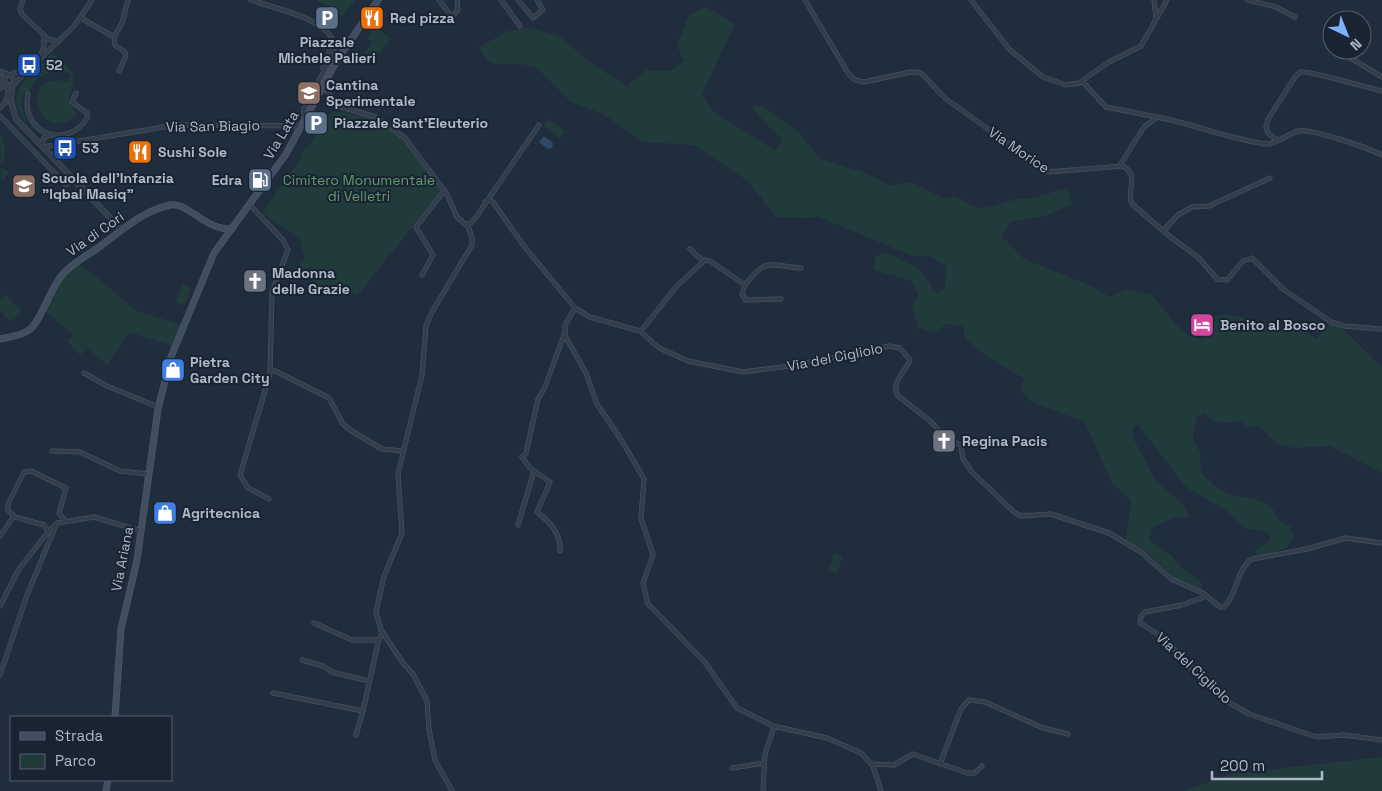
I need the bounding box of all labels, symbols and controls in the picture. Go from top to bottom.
parking icon: Piazzale Michele Palieri [314,5,340,31]
restaurant icon: Red pizza [359,5,385,31]
place label: Red pizza [390,9,455,27]
north arrow [1322,10,1372,60]
place label: Piazzale Michele Palieri [278,33,376,67]
text: N [1346,35,1365,54]
bus stop icon: 52 [16,52,42,78]
place label: 52 [46,56,63,74]
place label: Cantina Sperimentale [326,76,416,110]
school or university icon: Cantina Sperimentale [296,80,322,106]
street label: Via Lata [260,107,302,163]
parking icon: Piazzale Sant'Eleuterio [303,110,329,136]
place label: Piazzale Sant'Eleuterio [334,114,488,132]
street label: Via San Biagio [166,116,260,136]
street label: Via Morice [985,123,1053,177]
bus stop icon: 53 [52,135,78,161]
place label: 53 [82,139,99,157]
restaurant icon: Sushi Sole [127,139,153,165]
place label: Sushi Sole [158,143,227,161]
fuel station icon: Edra [247,167,273,193]
place label: Scuola dell'Infanzia "Iqbal Masiq" [42,169,174,203]
place label: Edra [212,171,242,189]
park label: Cimitero Monumentale di Velletri [283,171,435,205]
school or university icon: Scuola dell'Infanzia "Iqbal Masiq" [11,173,37,199]
street label: Via di Cori [63,208,127,260]
place label: Madonna delle Grazie [272,264,350,298]
church icon: Madonna delle Grazie [242,268,268,294]
hotel icon: Benito al Bosco [1189,312,1215,338]
place label: Benito al Bosco [1220,316,1325,334]
street label: Via del Cigliolo [786,339,884,375]
place label: Pietra Garden City [190,353,270,387]
shop icon: Pietra Garden City [160,357,186,383]
church icon: Regina Pacis [931,428,957,454]
place label: Regina Pacis [962,432,1047,450]
shop icon: Agritecnica [152,500,178,526]
place label: Agritecnica [182,504,260,522]
street label: Via Ariana [107,525,137,593]
street label: Via del Cigliolo [1152,628,1236,708]
legend [10,716,172,781]
text: Strada [55,726,104,745]
scale bar [1212,748,1322,780]
text: Parco [55,751,96,770]
text: 200 m [1220,756,1265,775]

